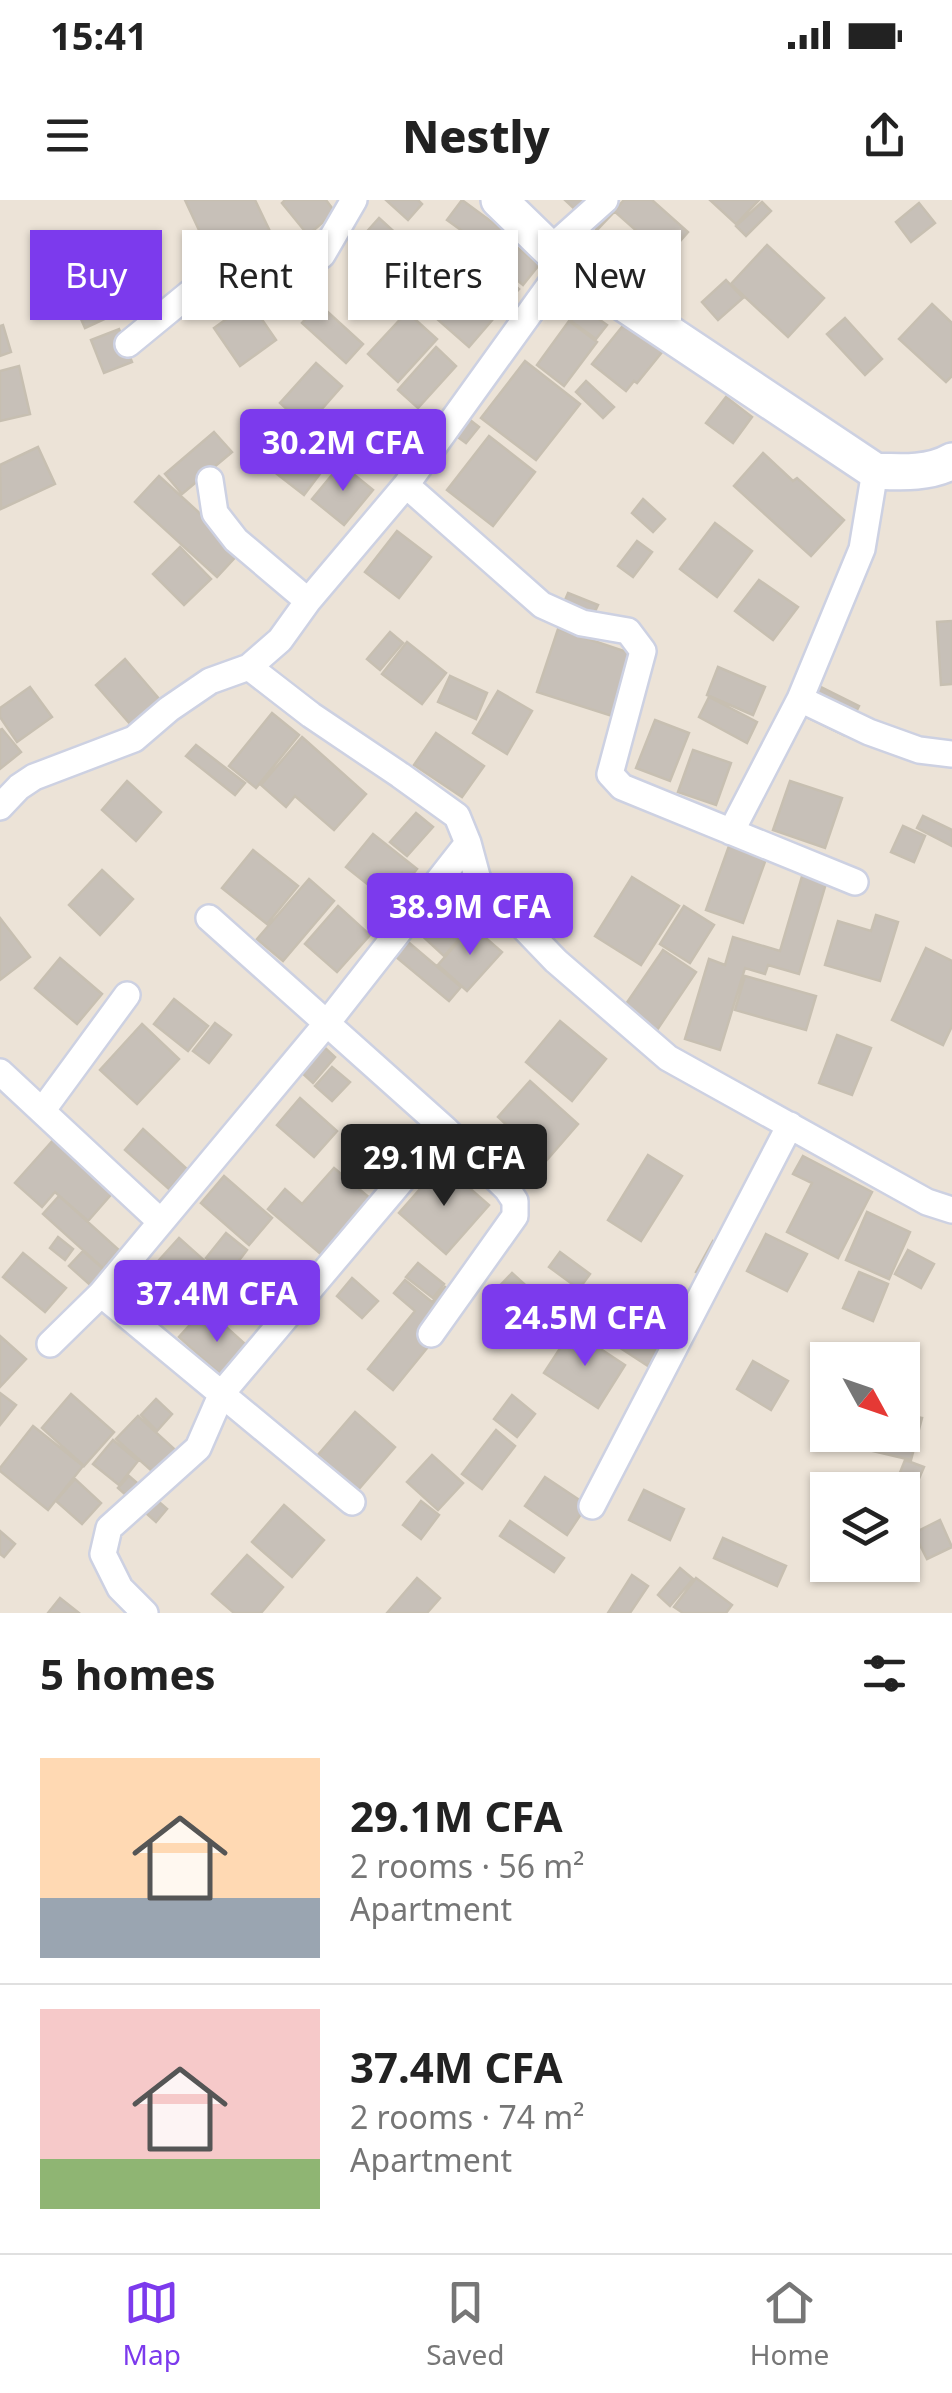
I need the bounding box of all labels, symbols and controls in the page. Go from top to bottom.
text: 15:41 [50,9,148,61]
text: Nestly [402,105,550,166]
icon: menu [40,108,95,163]
icon: share [857,108,912,163]
chip: Buy [30,230,162,320]
chip: Rent [182,230,328,320]
chip: Filters [348,230,518,320]
chip: New [538,230,681,320]
pin: 30.2M CFA [229,409,457,494]
text: 30.2M CFA [262,420,424,463]
pin: 38.9M CFA [356,873,584,958]
text: 38.9M CFA [389,884,551,927]
pin: 29.1M CFA [330,1124,558,1209]
text: 29.1M CFA [363,1135,525,1178]
pin: 37.4M CFA [103,1260,331,1345]
text: 37.4M CFA [136,1271,298,1314]
pin: 24.5M CFA [471,1284,699,1369]
text: 24.5M CFA [504,1295,666,1338]
north arrow [810,1342,920,1452]
map controls [810,1342,920,1582]
button: layers [810,1472,920,1582]
text: 5 homes [40,1645,216,1702]
icon: filters [857,1646,912,1701]
text: 29.1M CFA [350,1787,563,1844]
icon: home [120,1798,240,1918]
text: 2 rooms · 56 m² [350,1844,584,1887]
text: Apartment [350,1887,512,1930]
text: 37.4M CFA [350,2038,563,2095]
icon: home [120,2049,240,2169]
text: 2 rooms · 74 m² [350,2095,584,2138]
text: Apartment [350,2138,512,2181]
tab: Map [123,2275,181,2373]
tab: Saved [426,2275,504,2373]
tab: Home [750,2275,829,2373]

